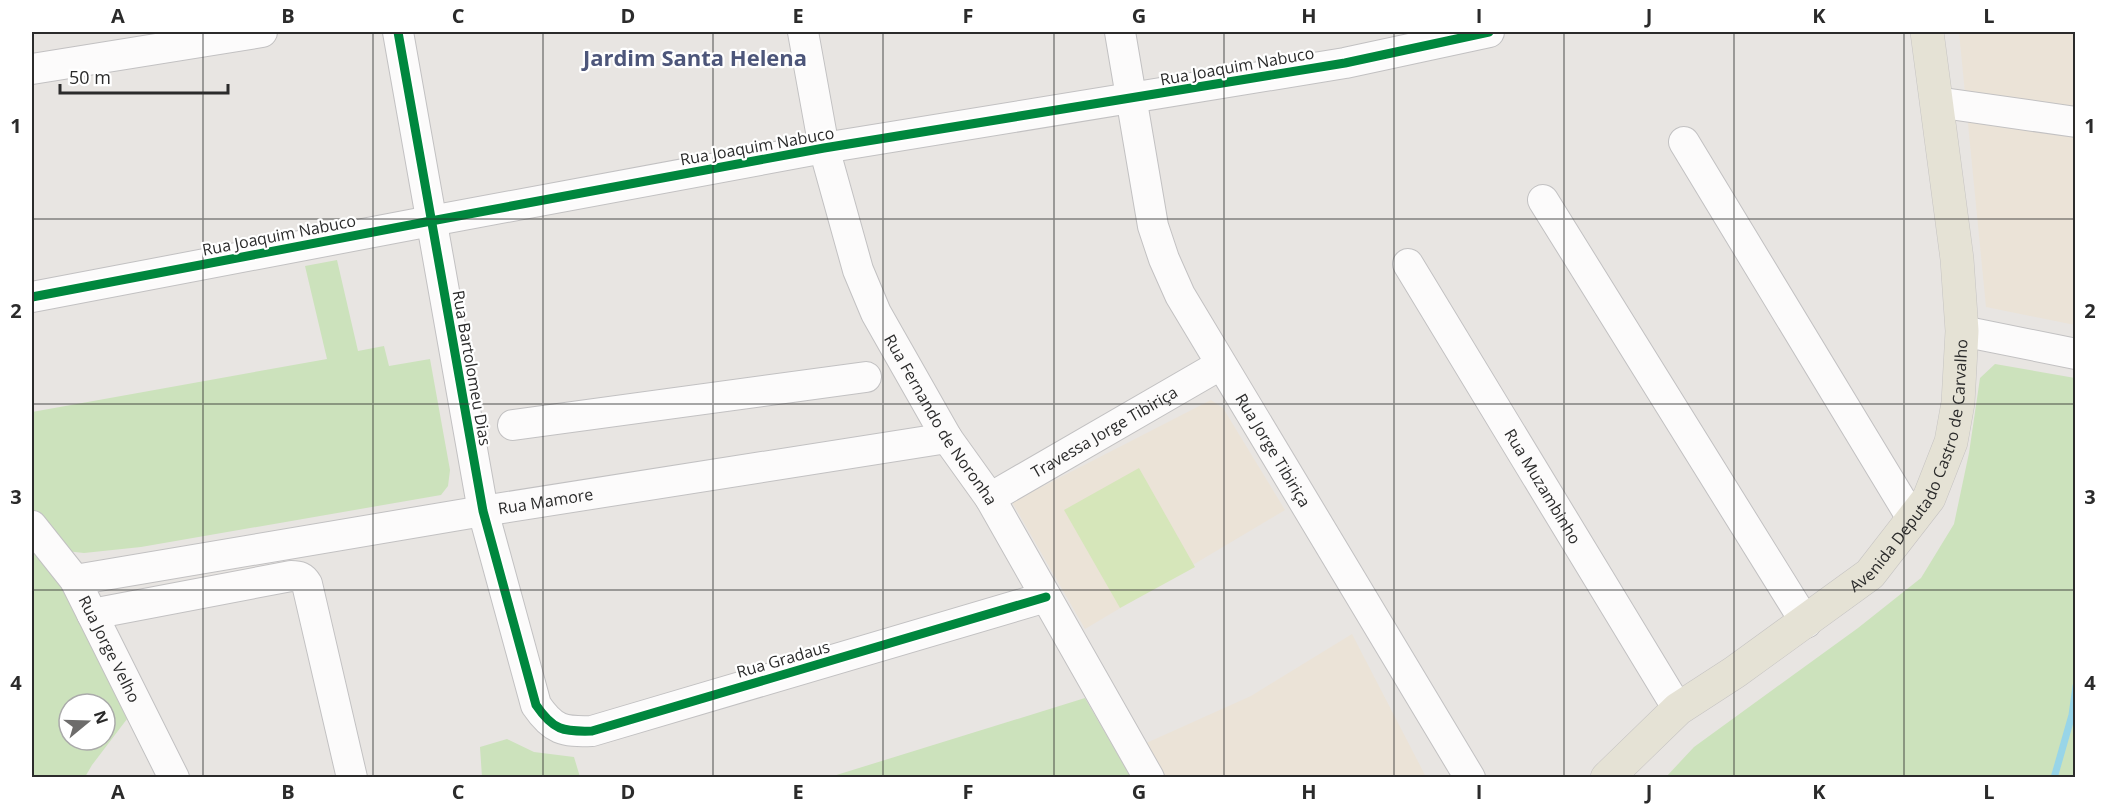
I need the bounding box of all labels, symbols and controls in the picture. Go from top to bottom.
text: A [111,2,125,29]
text: B [281,2,295,29]
text: C [452,2,465,29]
text: D [621,2,635,29]
text: E [792,2,804,29]
text: F [963,2,973,29]
text: G [1132,2,1146,29]
text: H [1301,2,1317,29]
text: I [1476,2,1482,29]
text: J [1644,2,1652,29]
text: K [1812,2,1826,29]
text: L [1983,2,1995,29]
district label: Jardim Santa Helena [581,42,807,72]
street label: Rua Joaquim Nabuco [1158,42,1316,90]
scale bar [60,57,228,95]
text: 50 m [69,65,111,89]
text: 1 [10,112,22,139]
text: 1 [2084,112,2096,139]
street label: Rua Joaquim Nabuco [678,122,836,170]
street label: Rua Joaquim Nabuco [200,209,358,261]
street label: Rua Bartolomeu Dias [447,289,497,447]
text: 2 [10,297,22,324]
text: 2 [2084,297,2096,324]
street label: Rua Fernando de Noronha [879,330,1003,509]
street label: Avenida Deputado Castro de Carvalho [1844,338,1973,597]
street label: Travessa Jorge Tibiriça [1027,381,1181,483]
street label: Rua Jorge Tibiriça [1231,389,1316,511]
street label: Rua Muzambinho [1499,424,1586,548]
text: 3 [10,483,22,510]
street label: Rua Mamore [496,483,595,520]
text: 3 [2084,483,2096,510]
street label: Rua Jorge Velho [73,592,145,706]
street label: Rua Gradaus [734,635,832,683]
text: 4 [10,669,22,696]
text: 4 [2084,669,2096,696]
north arrow [57,692,117,752]
text: N [89,707,114,727]
text: A [111,778,125,805]
text: B [281,778,295,805]
text: C [452,778,465,805]
text: D [621,778,635,805]
text: E [792,778,804,805]
text: F [963,778,973,805]
text: G [1132,778,1146,805]
text: H [1301,778,1317,805]
text: I [1476,778,1482,805]
text: J [1644,778,1652,805]
text: K [1812,778,1826,805]
text: L [1983,778,1995,805]

